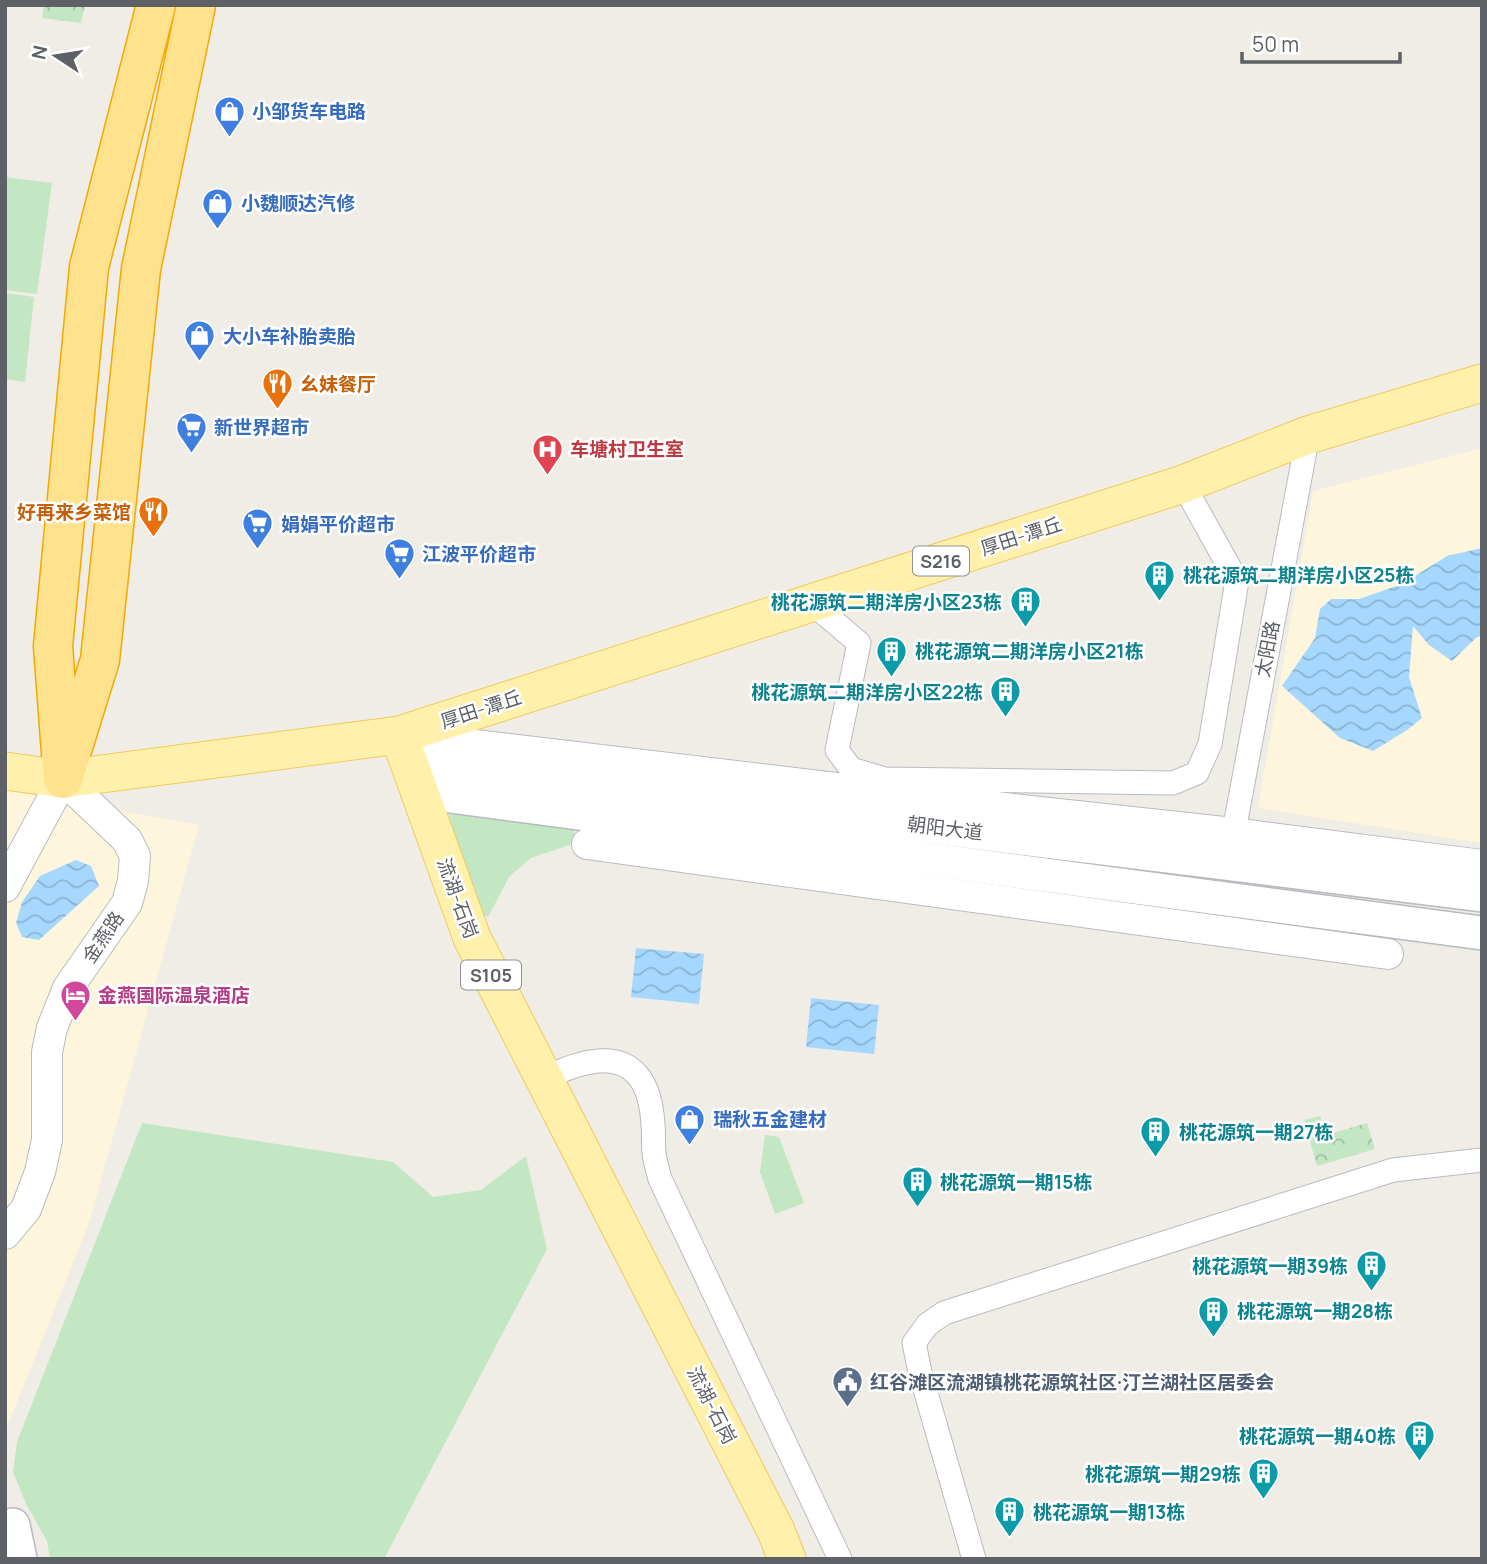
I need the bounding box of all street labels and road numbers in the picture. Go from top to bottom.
street label: 厚田-潭丘 [977,511,1065,561]
road number: S216 [913,546,969,576]
street label: 太阳路 [1249,619,1285,679]
street label: 厚田-潭丘 [437,684,525,734]
street label: 朝阳大道 [906,810,984,846]
street label: 流湖-石岗 [431,854,485,942]
street label: 金燕路 [76,906,130,968]
road number: S105 [461,960,521,990]
street label: 流湖-石岗 [681,1362,743,1448]

